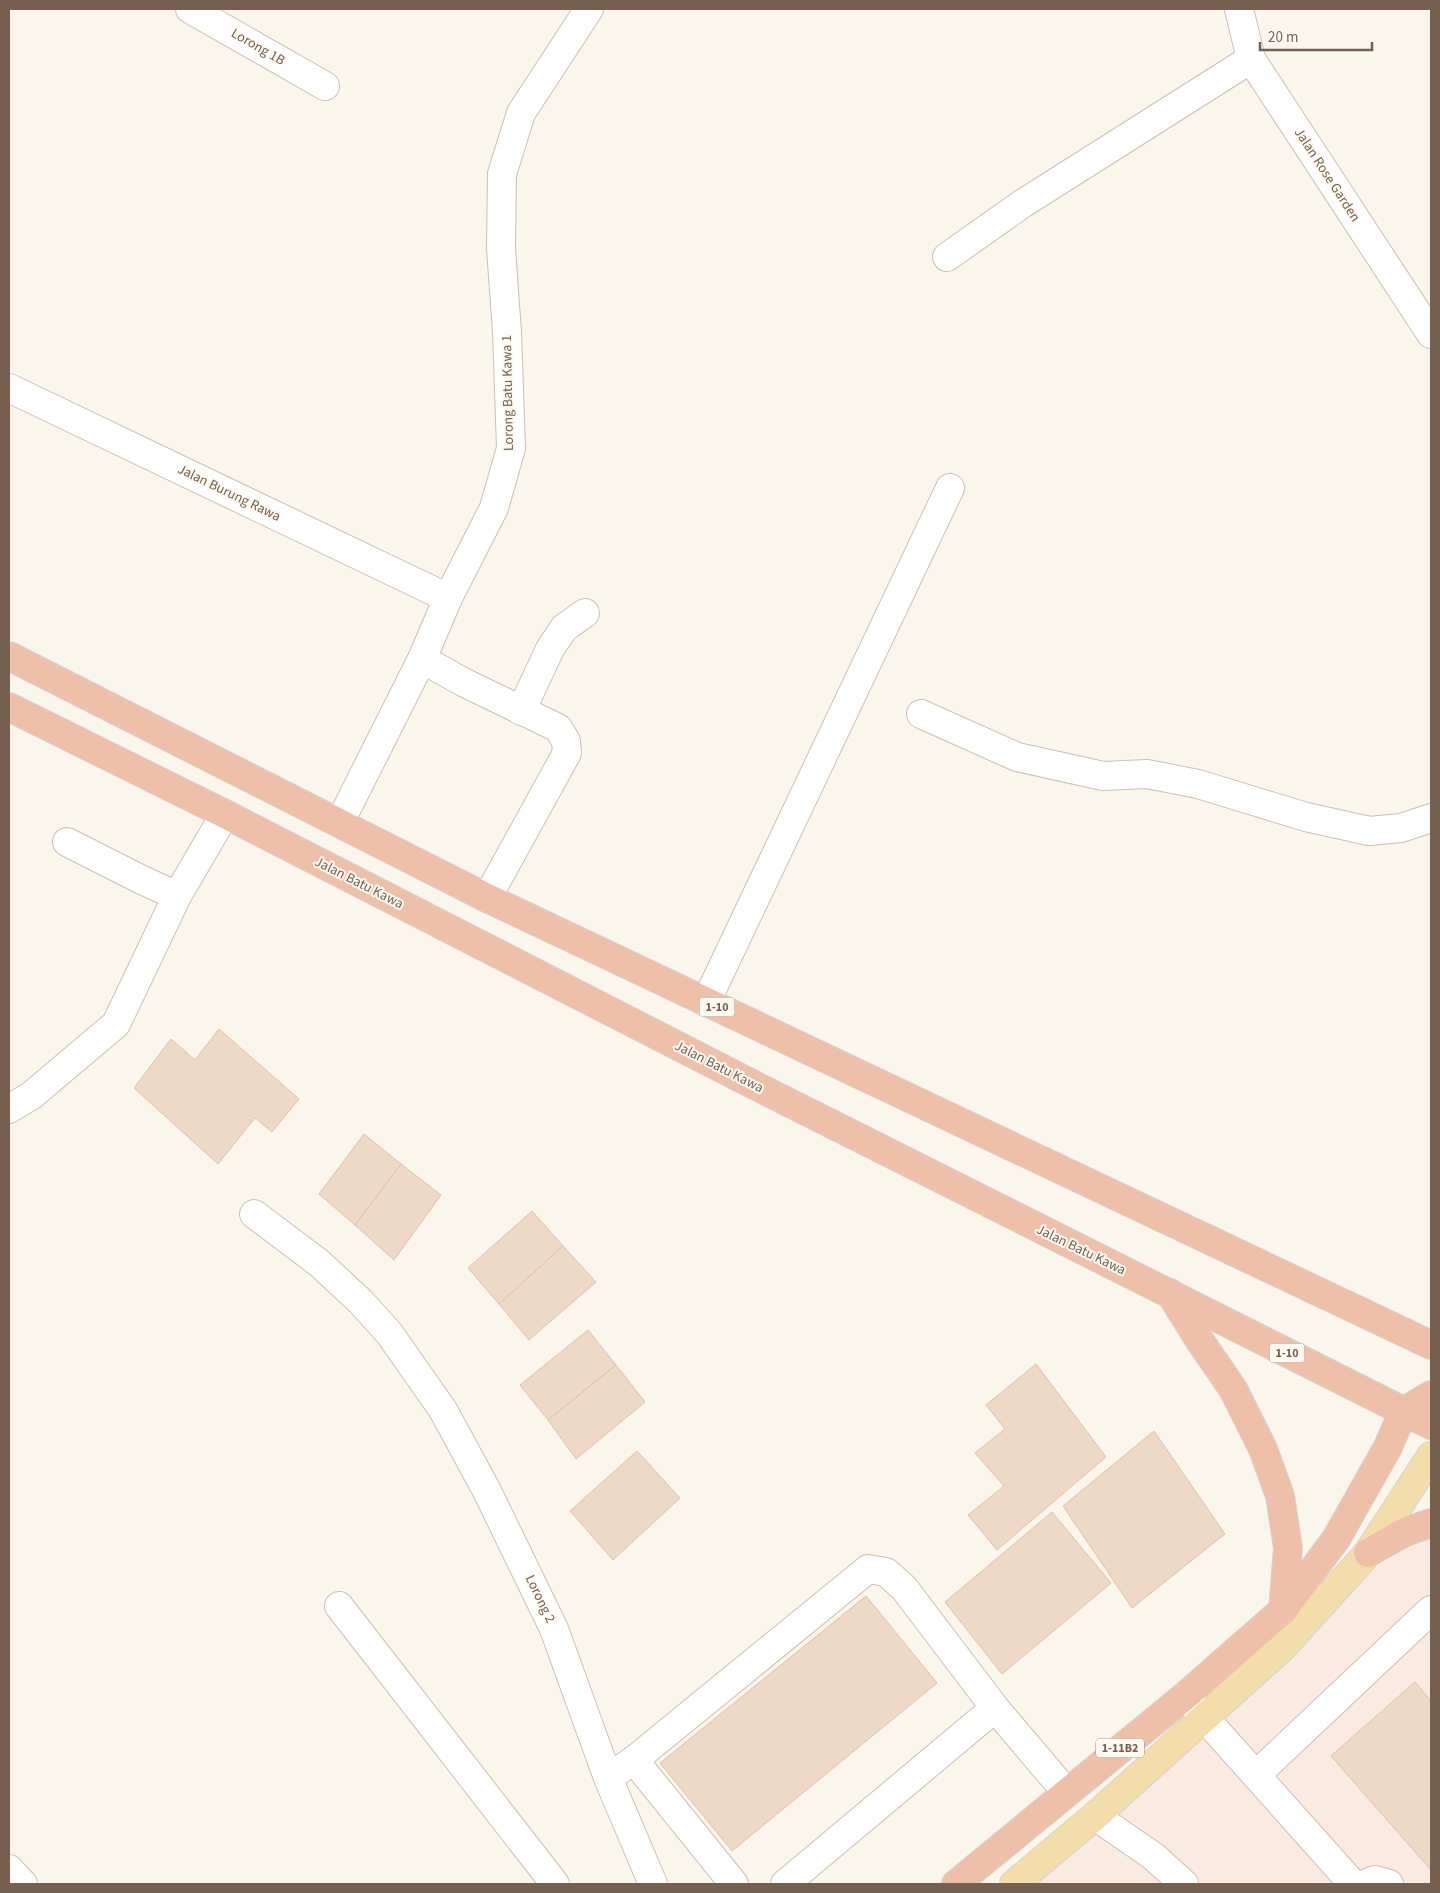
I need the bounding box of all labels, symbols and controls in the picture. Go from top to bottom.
scale bar [1260,20,1372,52]
street label: Lorong 1B [227,24,289,70]
text: 20 m [1268,27,1298,48]
street label: Jalan Rose Garden [1289,124,1365,226]
street label: Lorong Batu Kawa 1 [497,335,519,451]
street label: Jalan Burung Rawa [174,459,284,527]
street label: Jalan Batu Kawa [311,852,407,914]
road number: 1-10 [700,998,734,1016]
street label: Jalan Batu Kawa [671,1036,767,1098]
street label: Jalan Batu Kawa [1033,1220,1129,1280]
road number: 1-10 [1270,1344,1304,1362]
street label: Lorong 2 [520,1572,560,1626]
road number: 1-11B2 [1096,1739,1144,1758]

